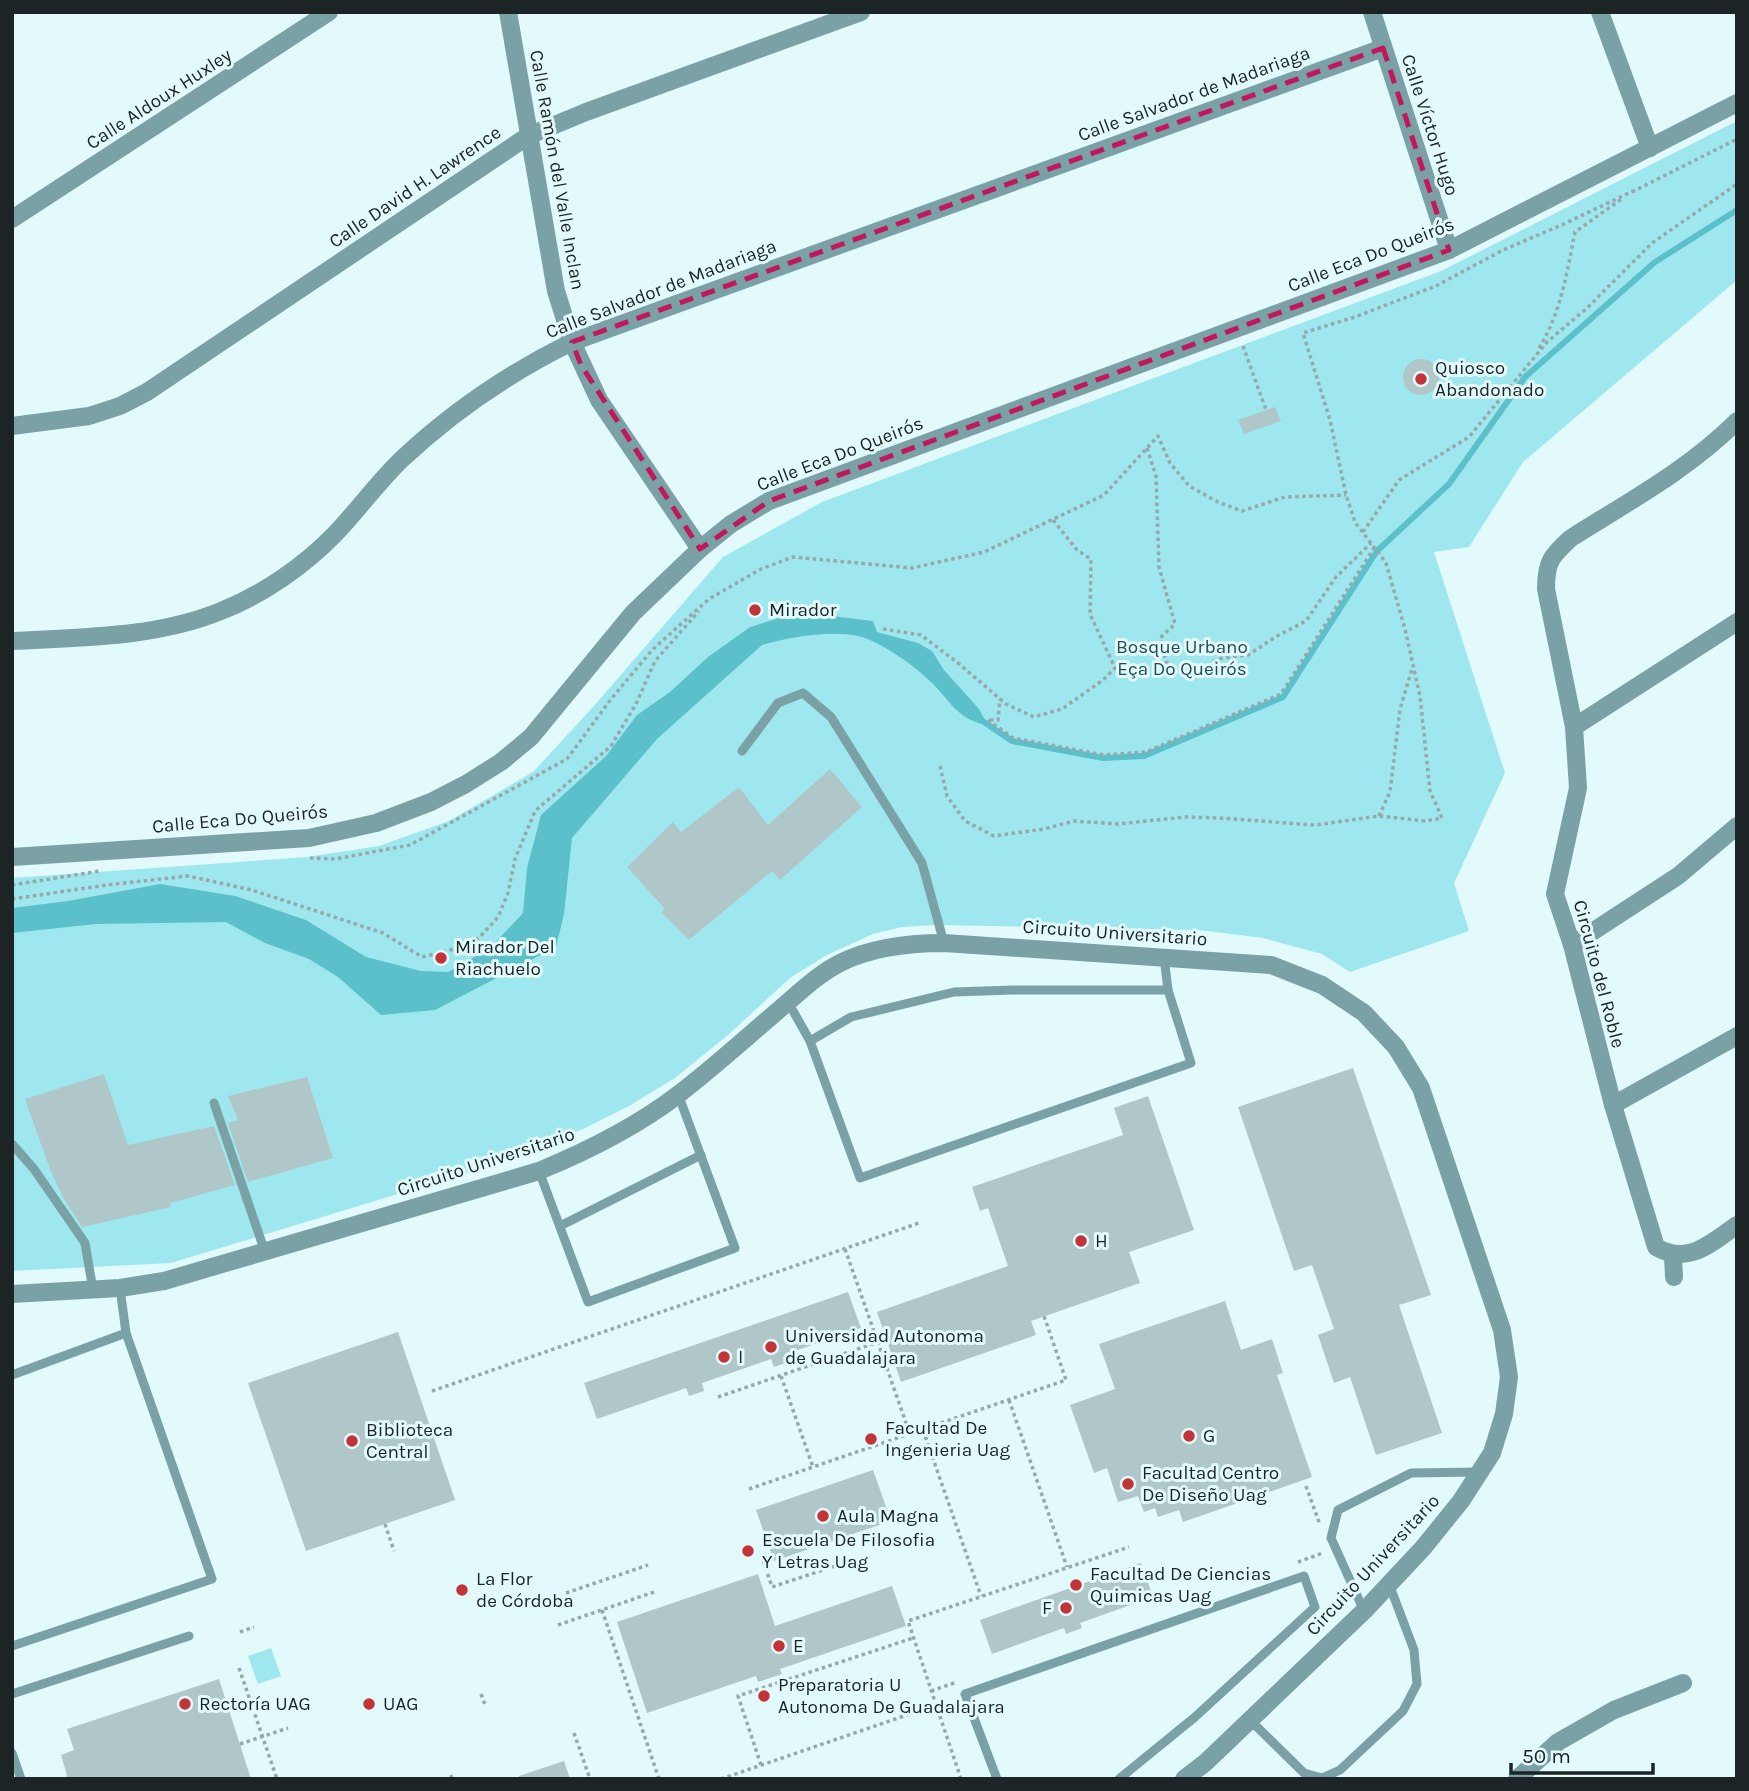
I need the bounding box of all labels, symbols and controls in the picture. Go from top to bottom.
street label: Calle Salvador de Madariaga [1075,42,1313,146]
street label: Calle Aldoux Huxley [82,44,236,154]
street label: Calle Ramón del Valle Inclan [525,48,589,292]
street label: Calle Víctor Hugo [1397,52,1463,198]
street label: Calle David H. Lawrence [325,121,505,253]
street label: Calle Eca Do Queirós [1285,213,1457,297]
street label: Calle Salvador de Madariaga [543,235,779,343]
place label: Quiosco Abandonado [1435,357,1544,401]
marker: Quiosco Abandonado [1413,371,1429,387]
street label: Calle Eca Do Queirós [754,412,926,496]
place label: Mirador [769,599,837,621]
marker: Mirador [747,602,763,618]
park label: Bosque Urbano Eça Do Queirós [1116,636,1248,680]
street label: Calle Eca Do Queirós [151,800,329,838]
street label: Circuito del Roble [1569,898,1629,1050]
street label: Circuito Universitario [1022,916,1208,950]
place label: Mirador Del Riachuelo [455,936,555,980]
marker: Mirador Del Riachuelo [433,950,449,966]
street label: Circuito Universitario [395,1123,577,1201]
place label: H [1095,1230,1108,1252]
marker: H [1073,1233,1089,1249]
place label: Universidad Autonoma de Guadalajara [785,1325,984,1369]
marker: Universidad Autonoma de Guadalajara [763,1339,779,1355]
place label: I [738,1346,743,1368]
marker: I [716,1349,732,1365]
place label: Facultad De Ingenieria Uag [885,1417,1011,1461]
place label: Biblioteca Central [366,1419,453,1463]
place label: G [1203,1425,1215,1447]
marker: G [1181,1428,1197,1444]
marker: Facultad De Ingenieria Uag [863,1431,879,1447]
marker: Biblioteca Central [344,1433,360,1449]
place label: Facultad Centro De Diseño Uag [1142,1462,1279,1506]
marker: Facultad Centro De Diseño Uag [1120,1476,1136,1492]
street label: Circuito Universitario [1302,1490,1444,1640]
place label: Aula Magna [837,1505,939,1527]
marker: Aula Magna [815,1508,831,1524]
place label: Escuela De Filosofia Y Letras Uag [762,1529,935,1573]
marker: Escuela De Filosofia Y Letras Uag [740,1543,756,1559]
place label: Facultad De Ciencias Quimicas Uag [1090,1563,1271,1607]
place label: La Flor de Córdoba [476,1568,574,1612]
marker: Facultad De Ciencias Quimicas Uag [1068,1577,1084,1593]
marker: La Flor de Córdoba [454,1582,470,1598]
place label: F [1042,1597,1052,1619]
marker: F [1058,1600,1074,1616]
place label: E [793,1635,804,1657]
marker: E [771,1638,787,1654]
place label: Preparatoria U Autonoma De Guadalajara [778,1674,1005,1718]
marker: Preparatoria U Autonoma De Guadalajara [756,1688,772,1704]
place label: Rectoría UAG [199,1693,311,1715]
place label: UAG [383,1693,419,1715]
marker: Rectoría UAG [177,1696,193,1712]
marker: UAG [361,1696,377,1712]
scale bar [1511,1732,1653,1776]
text: 50 m [1522,1744,1571,1768]

